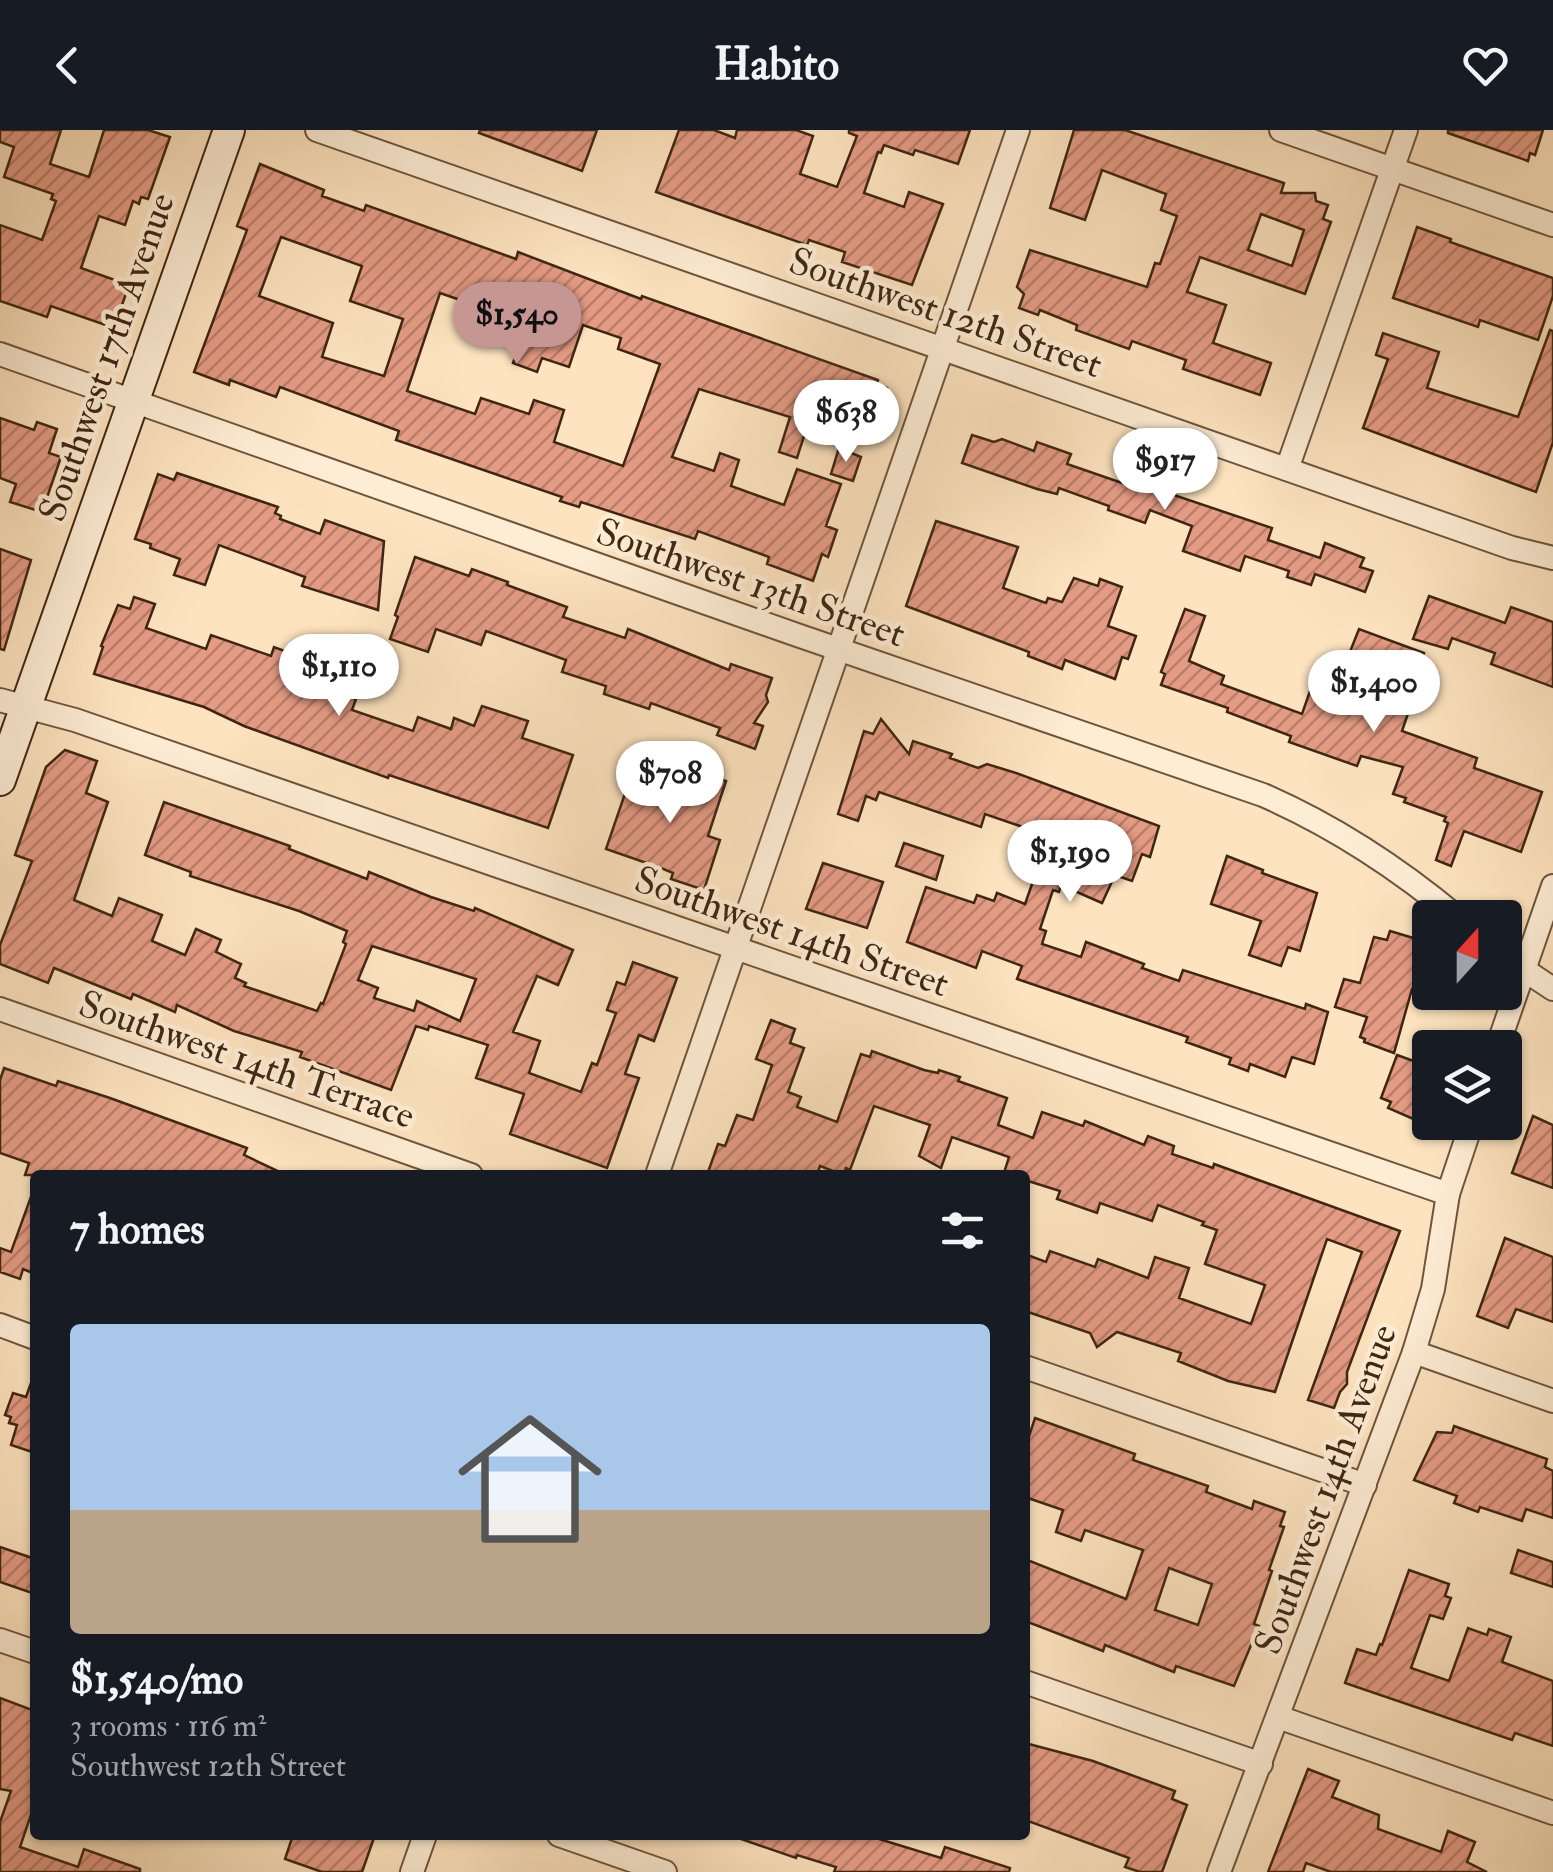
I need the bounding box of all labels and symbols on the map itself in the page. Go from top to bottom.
street label: Southwest 17th Avenue [28,187,186,528]
street label: Southwest 12th Street [783,237,1108,389]
pin: $1,540 [436,282,598,367]
pin: $638 [787,380,905,465]
pin: $917 [1106,428,1224,513]
street label: Southwest 13th Street [590,508,911,658]
pin: $1,110 [258,634,420,719]
pin: $1,400 [1293,650,1455,735]
pin: $708 [611,741,729,826]
pin: $1,190 [989,820,1151,905]
street label: Southwest 14th Street [628,856,955,1008]
north arrow [1412,900,1522,1010]
street label: Southwest 14th Terrace [73,980,421,1140]
street label: Southwest 14th Avenue [1244,1318,1408,1661]

